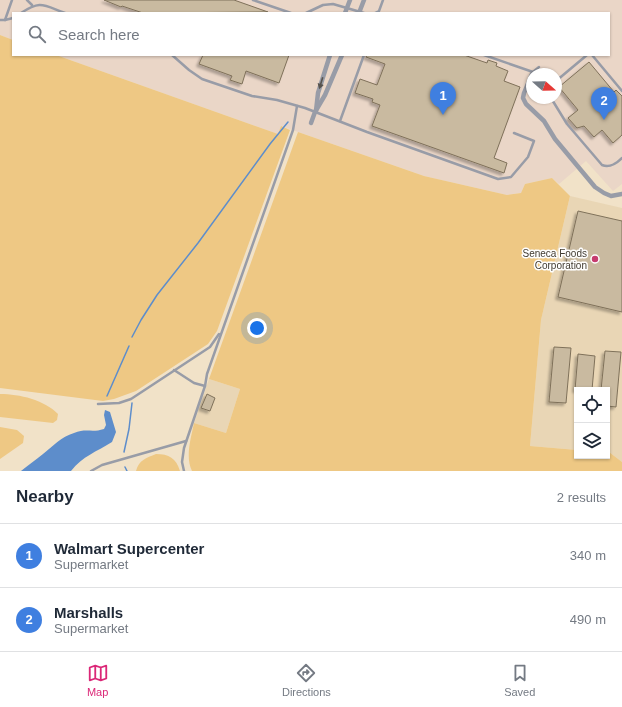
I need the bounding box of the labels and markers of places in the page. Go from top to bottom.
pin: 1 [430,82,456,115]
pin: 2 [591,87,617,120]
place label: Seneca Foods Corporation [523,248,587,271]
marker: Seneca Foods Corporation [590,254,600,264]

